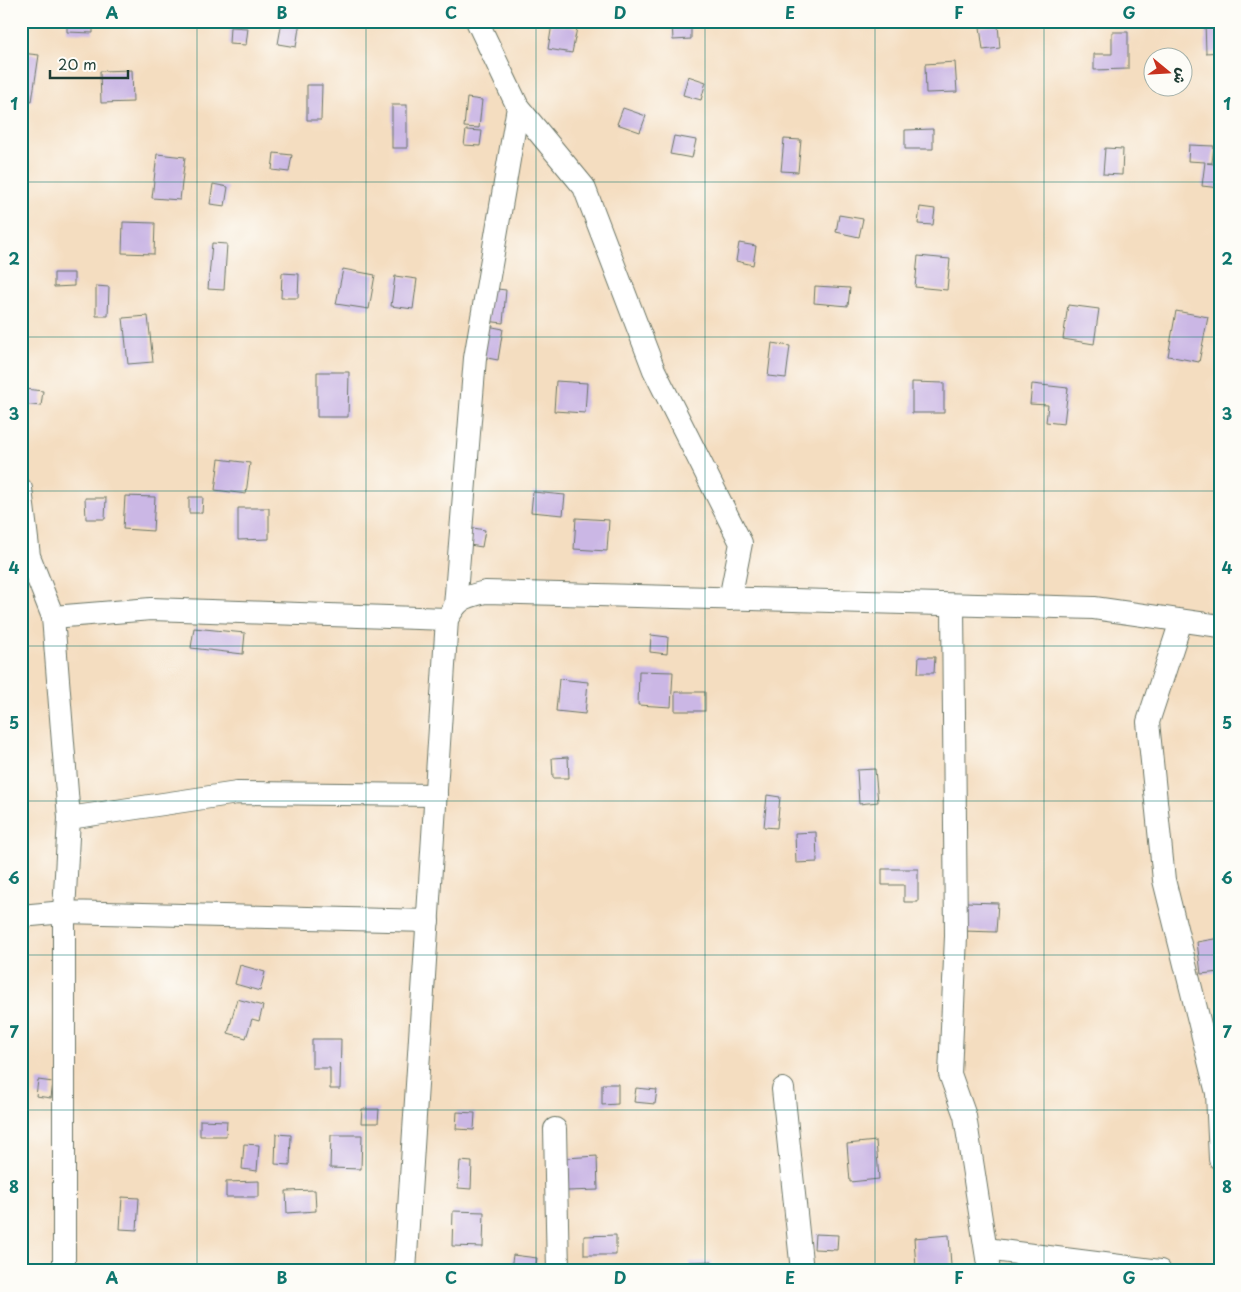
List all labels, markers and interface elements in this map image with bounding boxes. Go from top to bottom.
text: A [106,0,119,24]
text: B [277,0,288,24]
text: C [445,0,457,24]
text: D [614,0,626,24]
text: E [785,0,795,24]
text: F [954,0,964,24]
text: G [1122,0,1136,24]
scale bar [50,48,128,80]
north arrow [1144,48,1194,98]
text: 20 m [58,52,97,75]
text: ش [1168,66,1193,87]
text: 1 [10,91,18,115]
text: 1 [1223,91,1231,115]
text: 2 [8,246,20,270]
text: 2 [1221,246,1233,270]
text: 3 [9,401,19,425]
text: 3 [1222,401,1232,425]
text: 4 [9,555,20,579]
text: 4 [1222,555,1233,579]
text: 5 [9,710,19,734]
text: 5 [1222,710,1232,734]
text: 6 [8,865,20,889]
text: 6 [1221,865,1233,889]
text: 7 [9,1019,19,1043]
text: 7 [1222,1019,1232,1043]
text: 8 [9,1174,19,1198]
text: 8 [1222,1174,1232,1198]
text: A [106,1265,119,1289]
text: B [277,1265,288,1289]
text: C [445,1265,457,1289]
text: D [614,1265,626,1289]
text: E [785,1265,795,1289]
text: F [954,1265,964,1289]
text: G [1122,1265,1136,1289]

